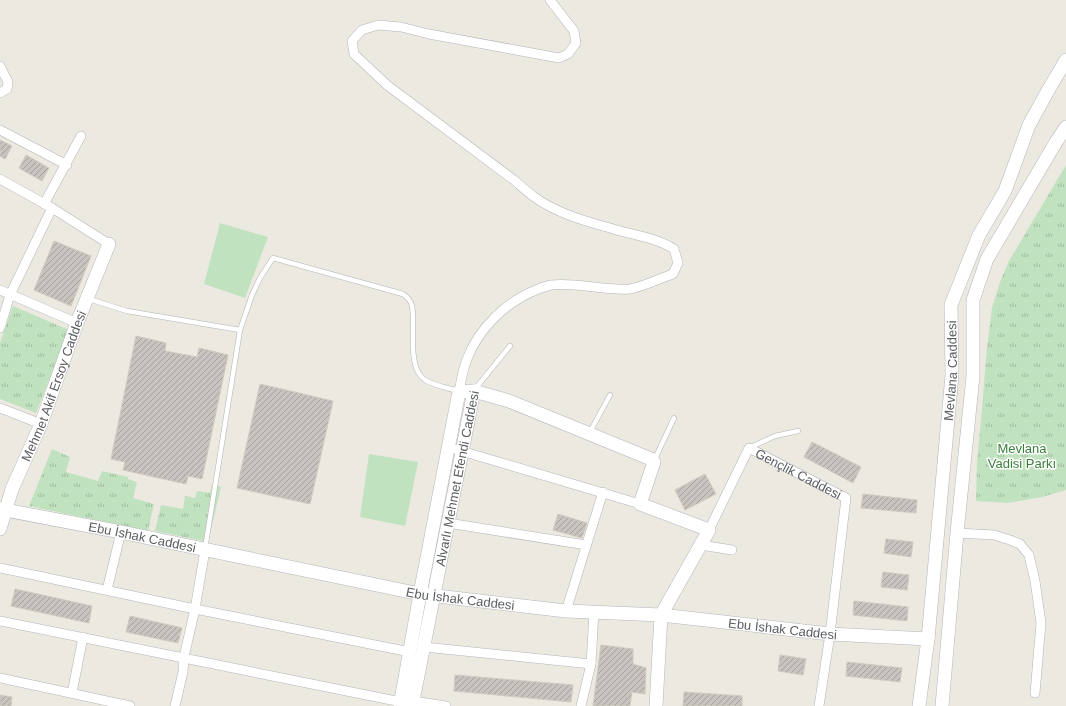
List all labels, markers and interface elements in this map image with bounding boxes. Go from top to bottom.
street label: Mehmet Akif Ersoy Caddesi [18,308,89,463]
street label: Mevlana Caddesi [940,320,960,421]
street label: Alvarlı Mehmet Efendi Caddesi [432,389,481,567]
park label: Mevlana Vadisi Parkı [988,441,1056,471]
street label: Gençlik Caddesi [753,445,844,502]
street label: Ebu İshak Caddesi [87,519,197,555]
street label: Ebu İshak Caddesi [405,584,515,612]
street label: Ebu İshak Caddesi [728,615,837,642]

